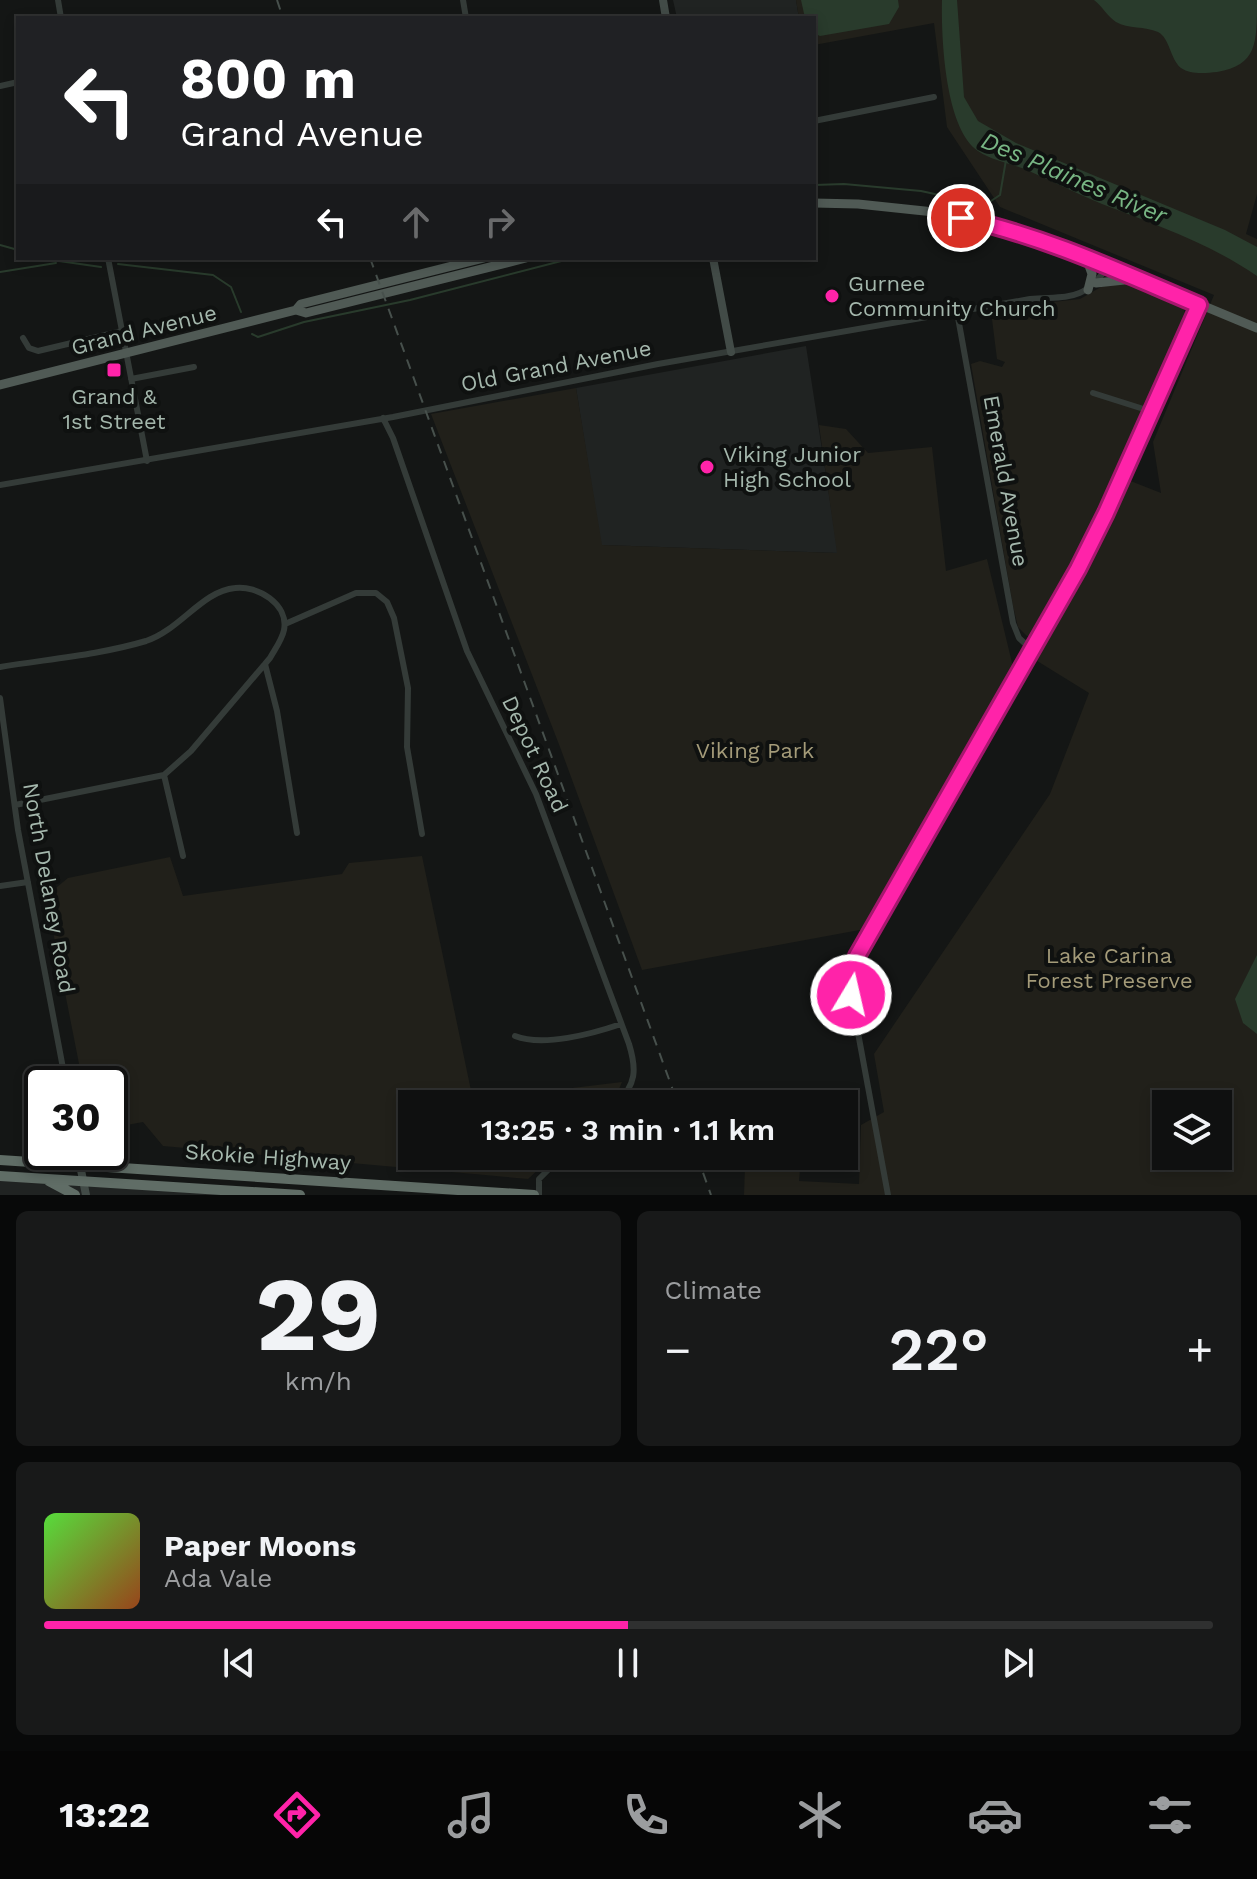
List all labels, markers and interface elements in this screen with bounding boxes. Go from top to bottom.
text: 800 m [180,46,356,112]
icon: left [48,48,152,152]
text: Grand Avenue [180,113,424,155]
water label: Des Plaines River [977,126,1172,230]
pin [927,184,995,252]
icon: arrive [939,196,983,240]
icon: left [310,200,354,244]
icon: ahead [394,200,438,244]
icon: right [478,200,522,244]
place label: Gurnee Community Church [848,271,1056,321]
marker: Gurnee Community Church [823,287,841,305]
street label: Grand Avenue [69,300,219,360]
street label: Old Grand Avenue [459,335,653,397]
marker: Grand & 1st Street [105,361,123,379]
place label: Grand & 1st Street [62,384,166,434]
street label: Emerald Avenue [979,393,1033,569]
place label: Viking Junior High School [723,442,861,492]
marker: Viking Junior High School [698,458,716,476]
street label: Depot Road [497,692,573,816]
park label: Viking Park [696,738,814,763]
street label: North Delaney Road [18,781,80,995]
park label: Lake Carina Forest Preserve [1025,943,1193,993]
position arrow [809,953,893,1037]
speed limit sign: 30 [24,1066,128,1170]
map controls [1152,1090,1232,1170]
button: layers [1152,1090,1232,1170]
text: 13:25 · 3 min · 1.1 km [481,1112,775,1147]
street label: Skokie Highway [184,1139,352,1175]
text: 29 [255,1253,381,1375]
text: Climate [665,1275,762,1305]
text: 22° [889,1314,989,1385]
text: − [665,1324,691,1376]
text: + [1186,1324,1213,1376]
text: km/h [285,1366,352,1396]
text: Paper Moons [164,1528,356,1563]
text: Ada Vale [164,1563,272,1593]
icon: previous [217,1641,261,1685]
icon: pause [606,1641,650,1685]
icon: next [996,1641,1040,1685]
icon: directions [269,1787,325,1843]
icon: music [443,1787,499,1843]
icon: phone [618,1787,674,1843]
icon: climate [792,1787,848,1843]
icon: car [967,1787,1023,1843]
icon: filters [1142,1787,1198,1843]
text: 13:22 [59,1794,150,1836]

